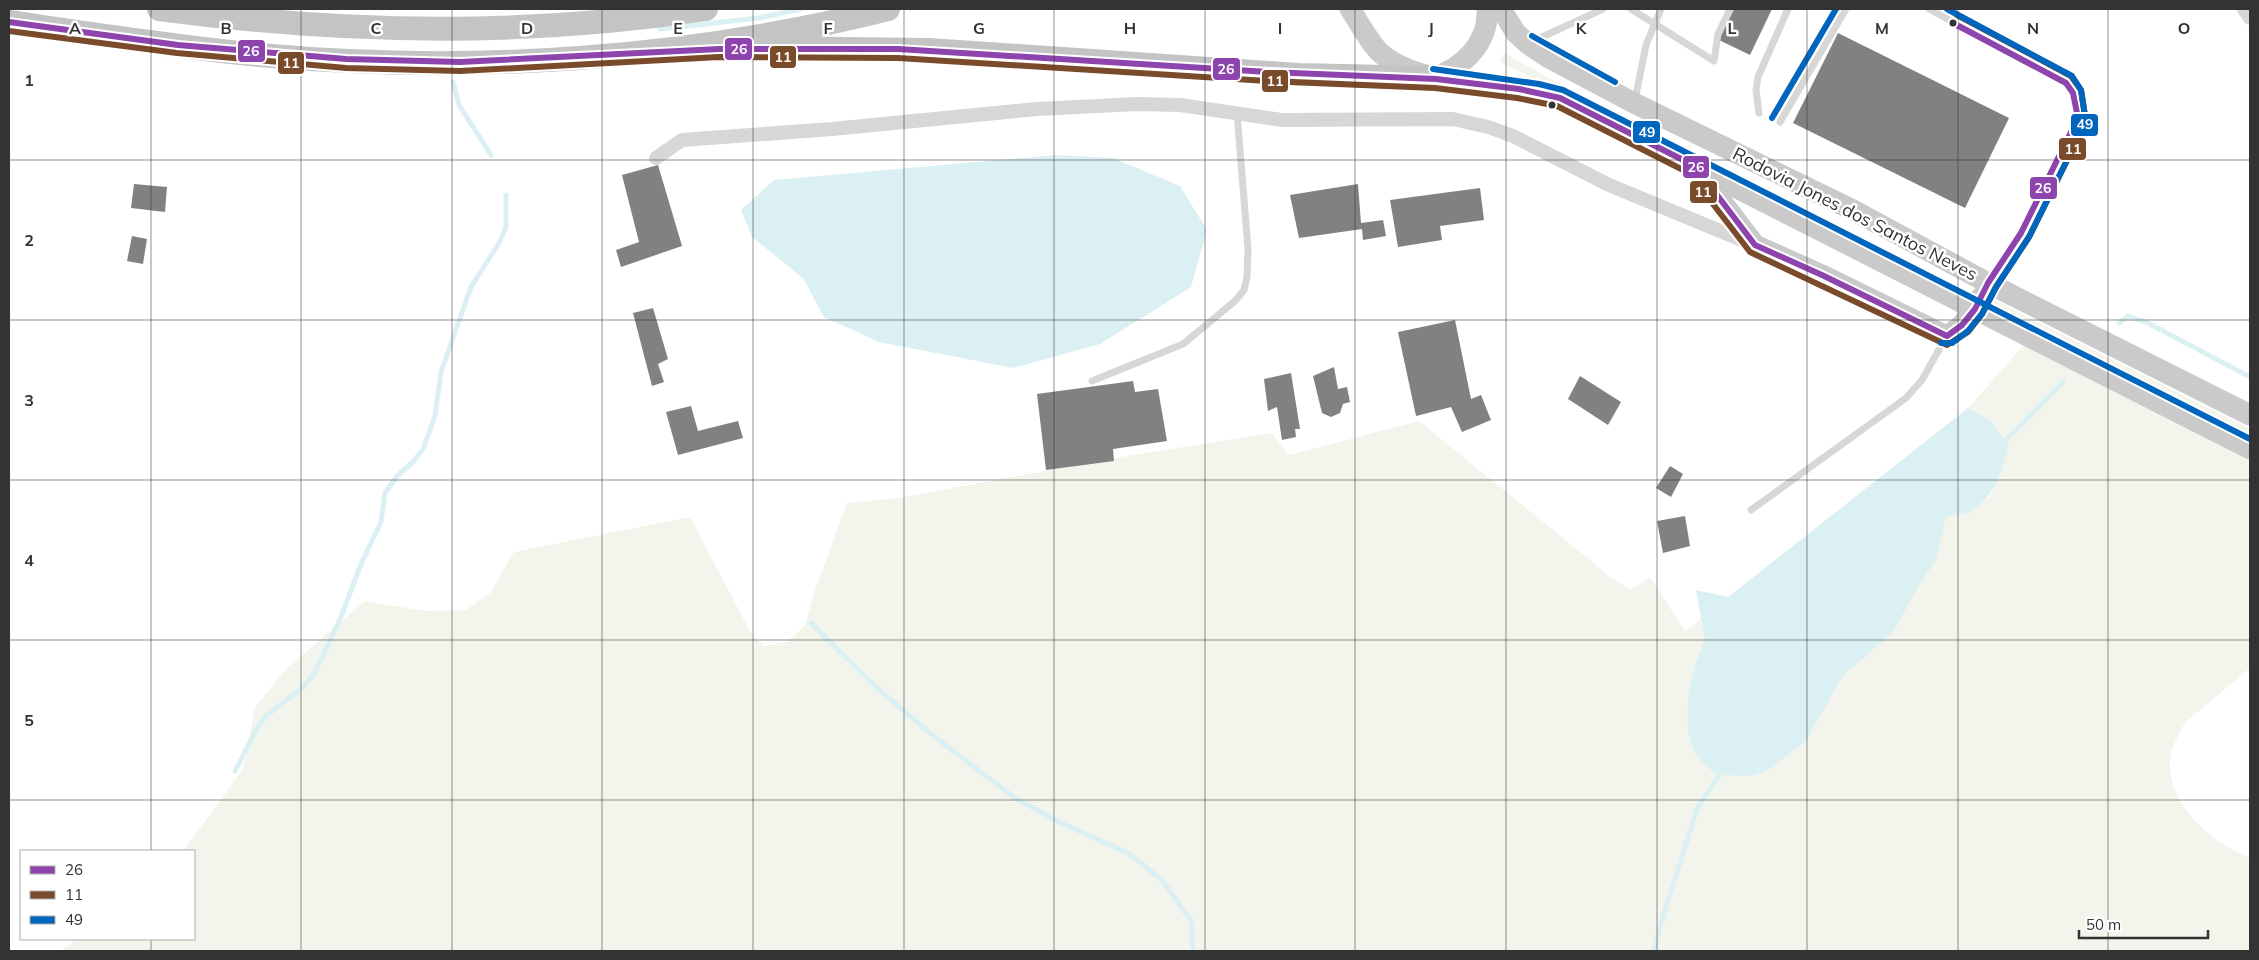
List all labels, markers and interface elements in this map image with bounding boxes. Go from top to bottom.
text: A [69,18,81,38]
text: B [220,18,232,38]
text: C [371,18,382,38]
text: D [521,18,533,38]
text: E [673,18,683,38]
text: F [823,18,833,38]
text: G [973,18,985,38]
text: H [1124,18,1136,38]
text: I [1278,18,1282,38]
text: J [1428,18,1434,38]
text: K [1576,18,1588,38]
text: L [1728,18,1737,38]
text: M [1875,18,1889,38]
unlabelled marker [1948,18,1958,28]
text: N [2027,18,2039,38]
text: O [2178,18,2190,38]
line badge: 26 [724,37,753,61]
line badge: 26 [237,39,266,63]
text: 26 [731,40,747,58]
text: 26 [243,42,259,60]
line badge: 11 [769,45,797,69]
text: 11 [775,48,791,66]
line badge: 11 [277,51,305,75]
text: 11 [283,54,299,72]
line badge: 26 [1212,57,1241,81]
text: 26 [1218,60,1234,78]
line badge: 11 [1261,69,1289,93]
text: 1 [24,70,34,90]
text: 11 [1267,72,1283,90]
unlabelled marker [1547,100,1557,110]
line badge: 49 [2070,113,2099,137]
text: 49 [2077,115,2093,133]
line badge: 49 [1632,120,1661,144]
text: 49 [1639,123,1655,141]
line badge: 11 [2058,137,2087,161]
text: 11 [2065,140,2081,158]
street label: Rodovia Jones dos Santos Neves [1729,142,1982,285]
line badge: 26 [1682,155,1710,179]
text: 26 [1688,158,1704,176]
line badge: 26 [2029,176,2058,200]
text: 26 [2035,179,2051,197]
line badge: 11 [1689,180,1718,204]
text: 11 [1695,183,1711,201]
text: 2 [24,230,34,250]
text: 3 [24,390,34,410]
text: 4 [24,550,34,570]
text: 5 [24,710,34,730]
legend [20,850,195,940]
text: 26 [65,860,83,879]
text: 11 [65,885,83,904]
scale bar [2079,908,2208,940]
text: 49 [65,910,83,929]
text: 50 m [2086,915,2121,934]

